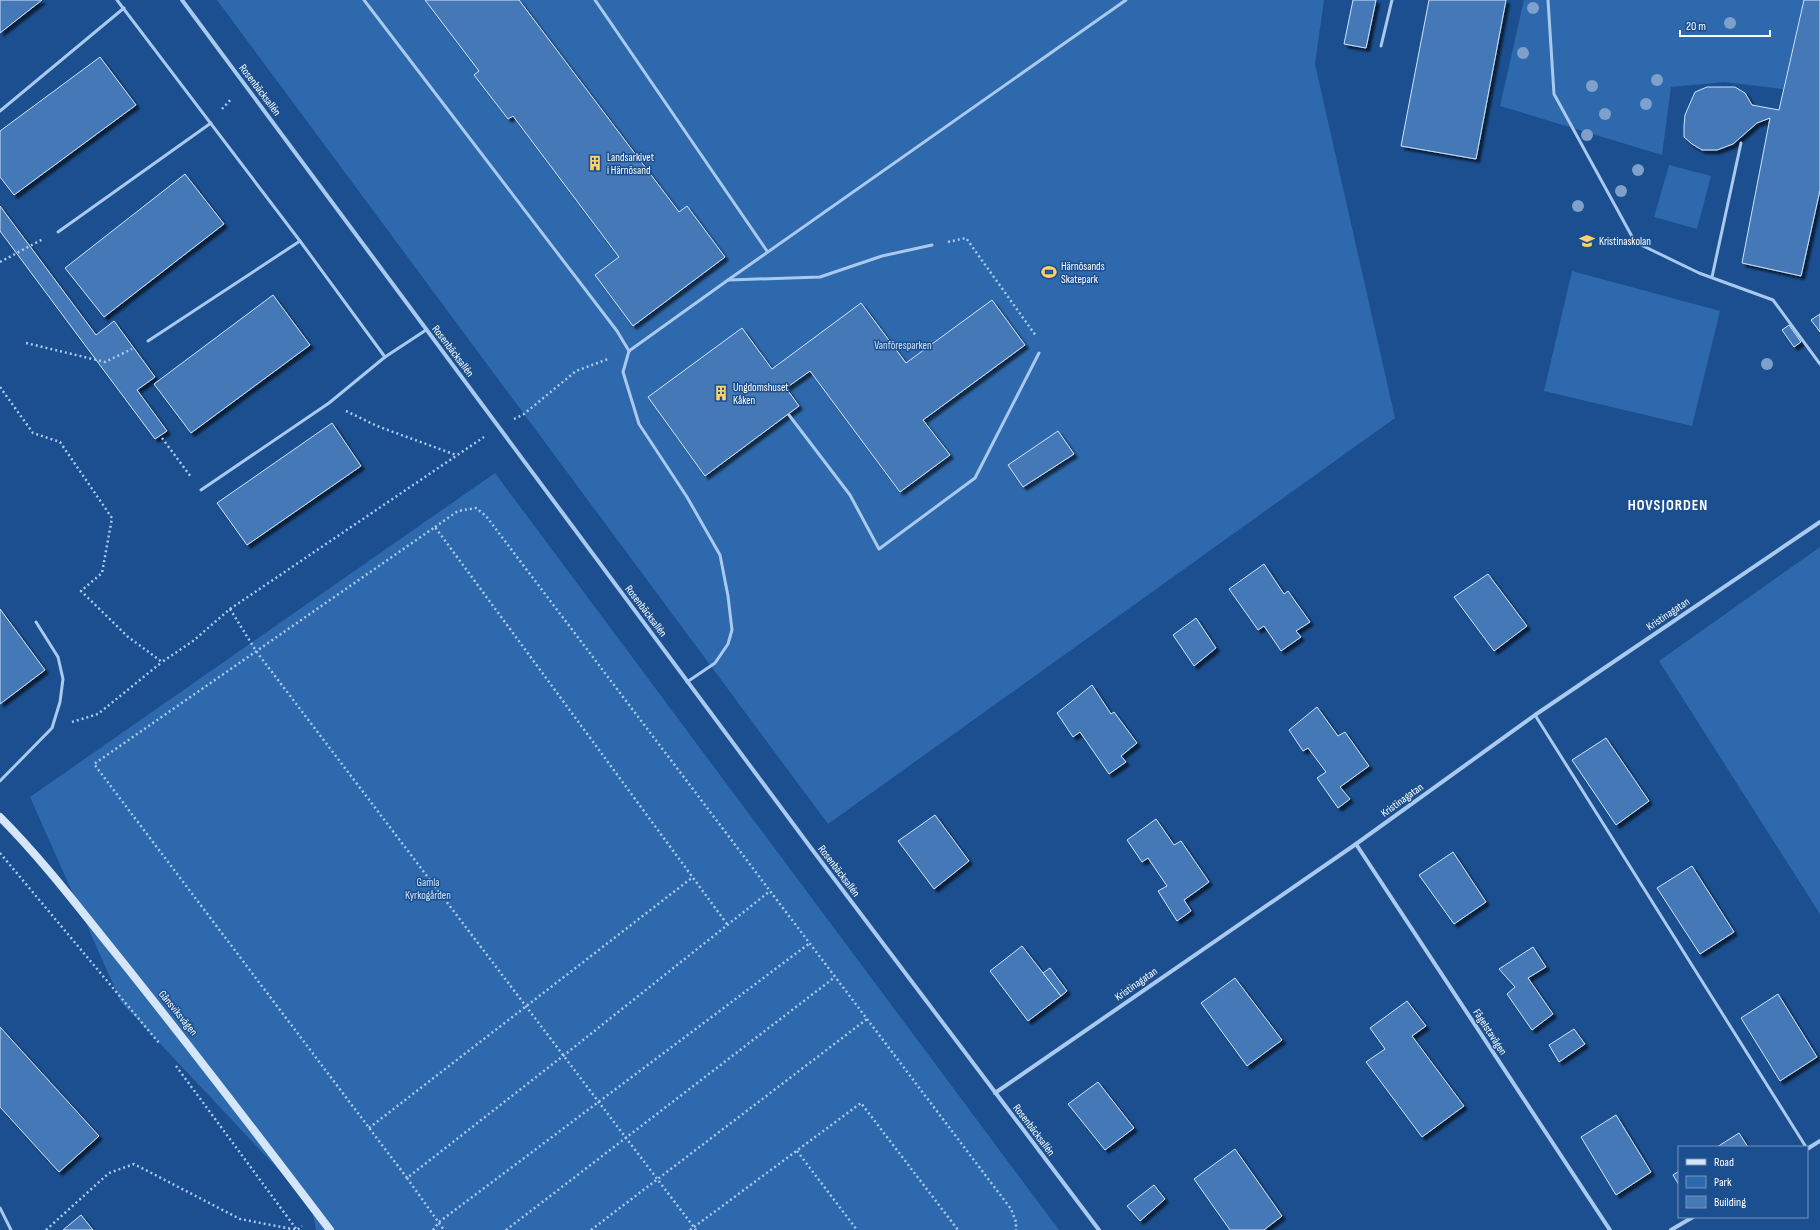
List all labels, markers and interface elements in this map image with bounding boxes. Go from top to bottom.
scale bar [1680,12,1770,38]
text: 20 m [1686,19,1706,34]
street label: Rosenbäcksallén [236,62,284,119]
place label: Landsarkivet i Härnösand [607,151,655,177]
building icon: Landsarkivet i Härnösand [586,154,604,172]
school or university icon: Kristinaskolan [1578,232,1596,250]
place label: Kristinaskolan [1599,235,1651,248]
place label: Härnösands Skatepark [1061,260,1105,286]
sports icon: Härnösands Skatepark [1040,263,1058,281]
street label: Rosenbäcksallén [429,323,477,380]
park label: Vanföresparken [874,339,932,352]
place label: Ungdomshuset Kåken [733,381,789,407]
building icon: Ungdomshuset Kåken [712,384,730,402]
district label: HOVSJORDEN [1628,496,1708,515]
street label: Rosenbäcksallén [622,583,670,640]
street label: Kristinagatan [1644,595,1692,633]
street label: Kristinagatan [1378,780,1426,820]
street label: Rosenbäcksallén [815,843,863,900]
park label: Gamla Kyrkogården [405,876,451,902]
street label: Kristinagatan [1112,964,1160,1003]
street label: Gånsviksvägen [156,988,200,1038]
street label: Fågelstavägen [1470,1007,1510,1058]
street label: Rosenbäcksallén [1010,1102,1058,1159]
legend [1678,1146,1808,1218]
text: Road [1714,1155,1734,1170]
text: Park [1714,1175,1732,1190]
text: Building [1714,1195,1746,1210]

